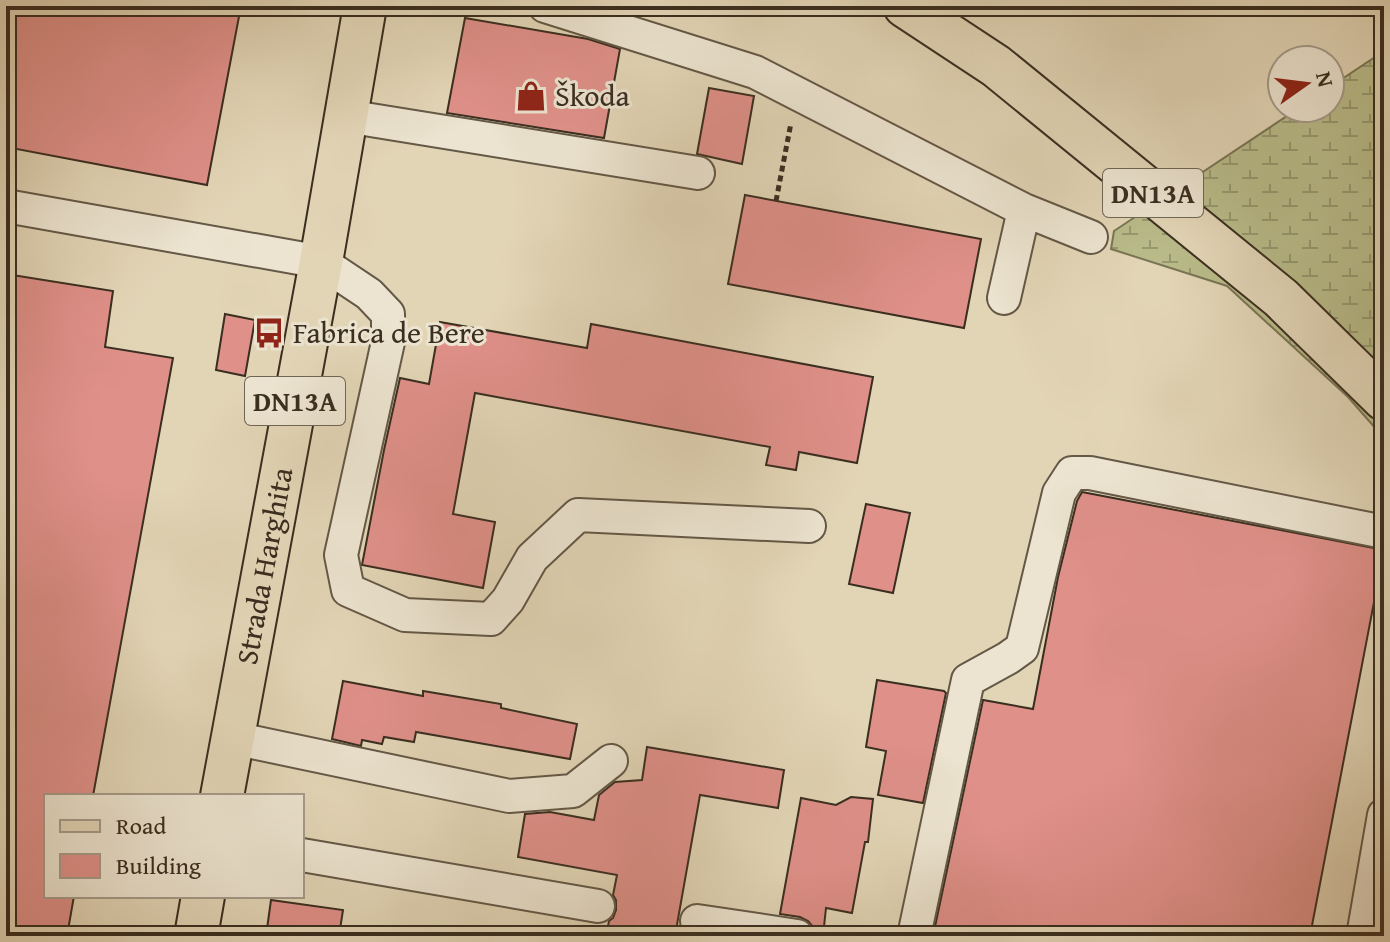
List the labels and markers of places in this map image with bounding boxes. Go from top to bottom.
place label: Škoda [555,73,630,117]
shop icon: Škoda [514,79,548,113]
place label: Fabrica de Bere [293,310,485,354]
bus stop icon: Fabrica de Bere [252,316,286,350]

